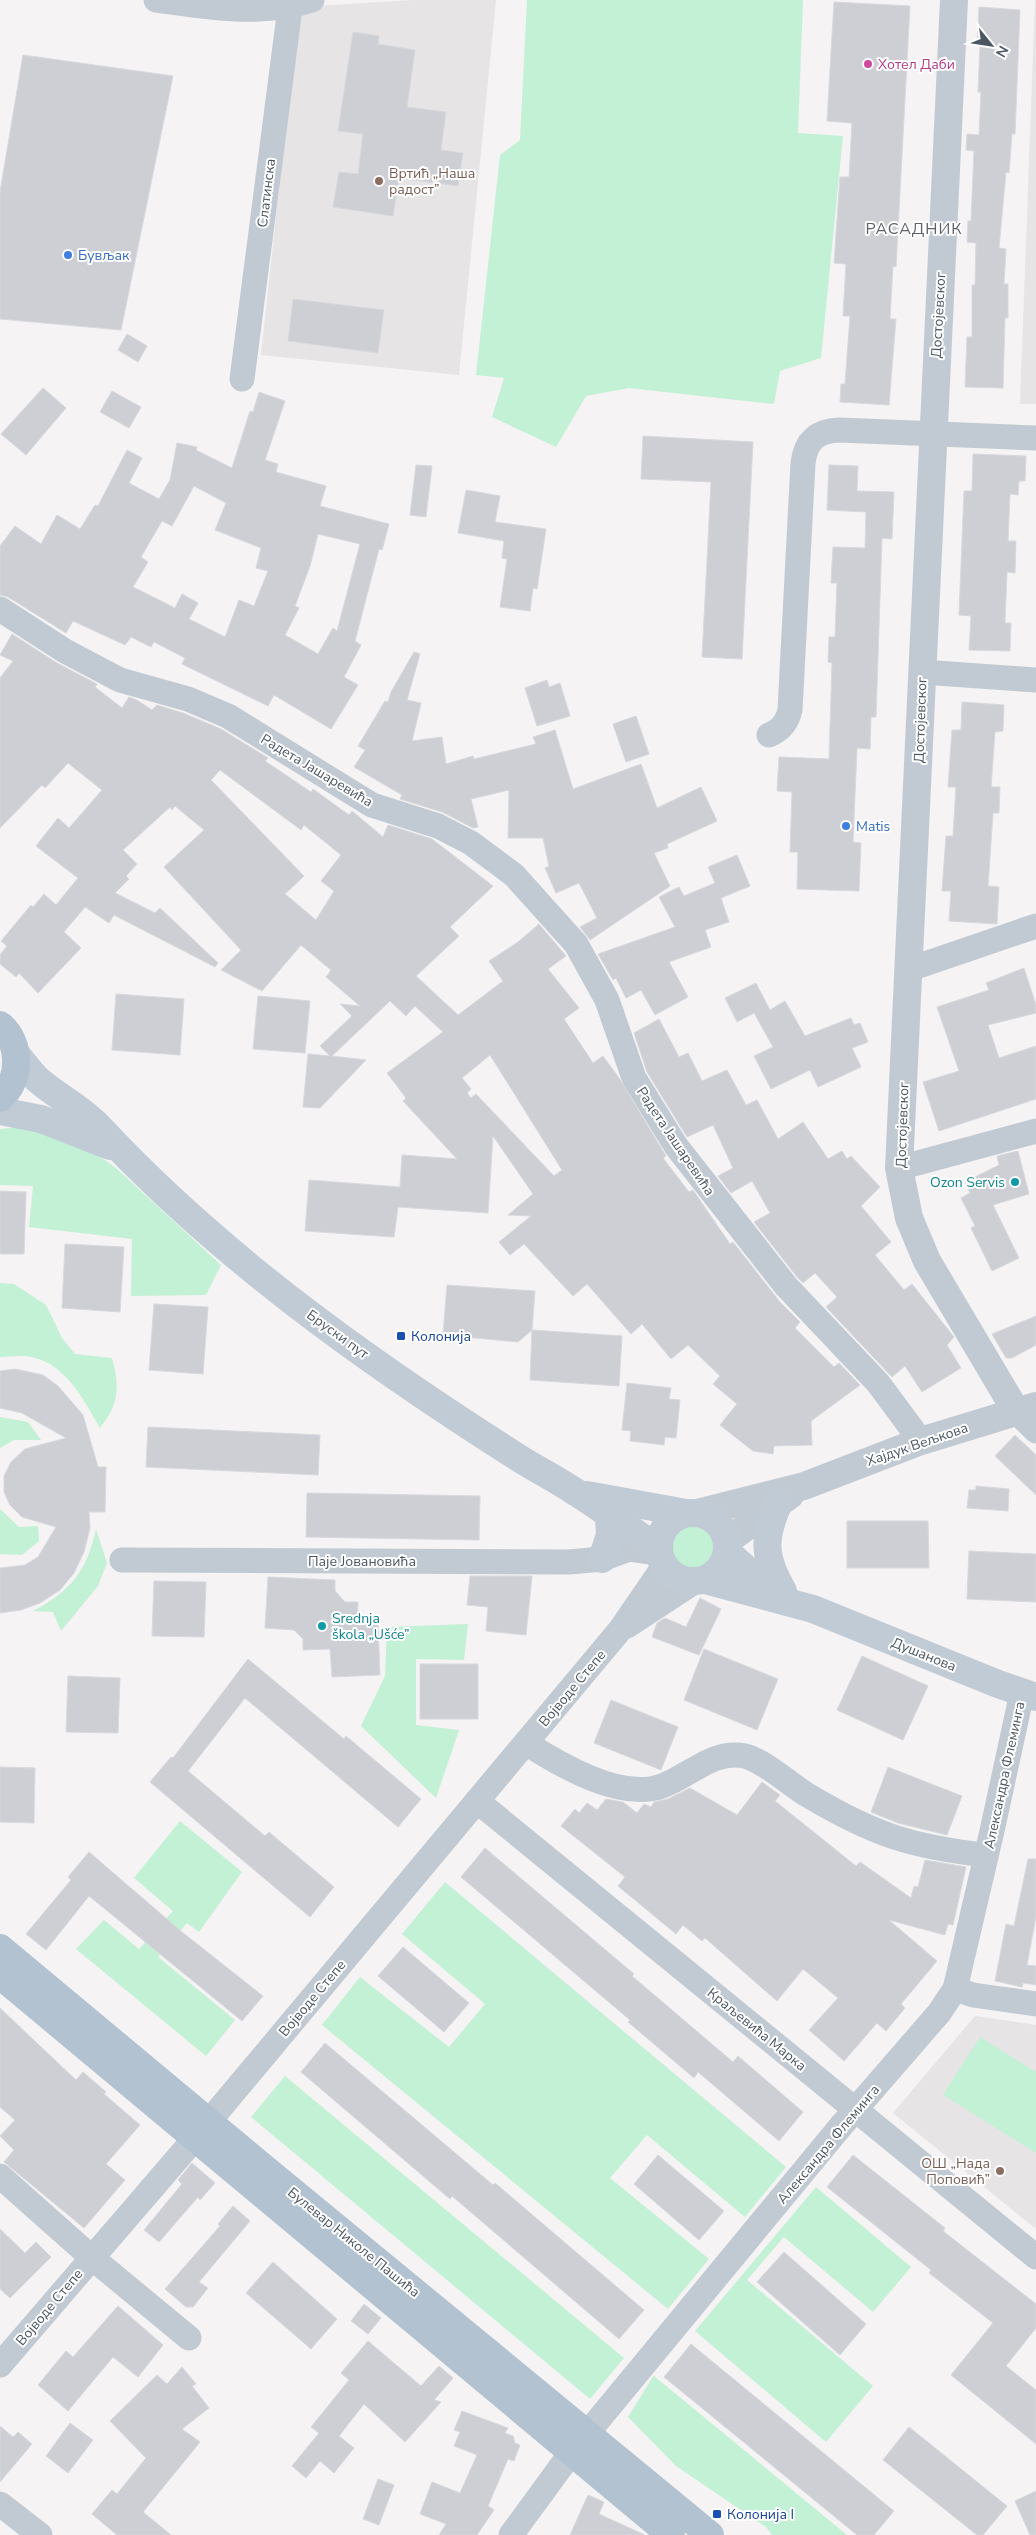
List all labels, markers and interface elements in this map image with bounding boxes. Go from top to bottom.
north arrow [966,20,1016,70]
text: N [991,42,1013,61]
place label: Хотел Даби [878,55,955,74]
marker: Хотел Даби [862,58,874,70]
street label: Слатинска [253,158,280,229]
place label: Вртић „Наша радост” [389,164,475,199]
marker: Вртић „Наша радост” [373,175,385,187]
district label: РАСАДНИК [865,218,963,240]
place label: Бувљак [78,246,130,265]
marker: Бувљак [62,249,74,261]
street label: Достојевског [927,271,950,359]
street label: Достојевског [910,677,931,763]
street label: Радета Јашаревића [257,729,376,811]
place label: Matis [856,817,891,836]
marker: Matis [840,820,852,832]
street label: Достојевског [892,1082,913,1168]
street label: Радета Јашаревића [632,1083,719,1200]
place label: Ozon Servis [930,1173,1005,1192]
marker: Ozon Servis [1009,1176,1021,1188]
street label: Бруски пут [303,1305,373,1364]
place label: Колонија [411,1327,471,1346]
marker: Колонија [395,1330,407,1342]
street label: Хајдук Вељкова [864,1418,971,1471]
street label: Паје Јовановића [308,1552,416,1571]
place label: Srednja škola „Ušće” [332,1609,410,1644]
marker: Srednja škola „Ušće” [316,1620,328,1632]
street label: Душанова [889,1633,959,1676]
street label: Војводе Степе [535,1646,610,1731]
street label: Александра Флеминга [980,1700,1029,1850]
street label: Војводе Степе [275,1956,350,2041]
street label: Краљевића Марка [703,1983,810,2075]
street label: Александра Флеминга [773,2081,884,2208]
place label: ОШ „Нада Поповић” [921,2154,990,2189]
marker: ОШ „Нада Поповић” [994,2165,1006,2177]
street label: Булевар Николе Пашића [284,2183,424,2302]
street label: Војводе Степе [12,2265,87,2350]
place label: Колонија I [727,2505,794,2524]
marker: Колонија I [711,2508,723,2520]

